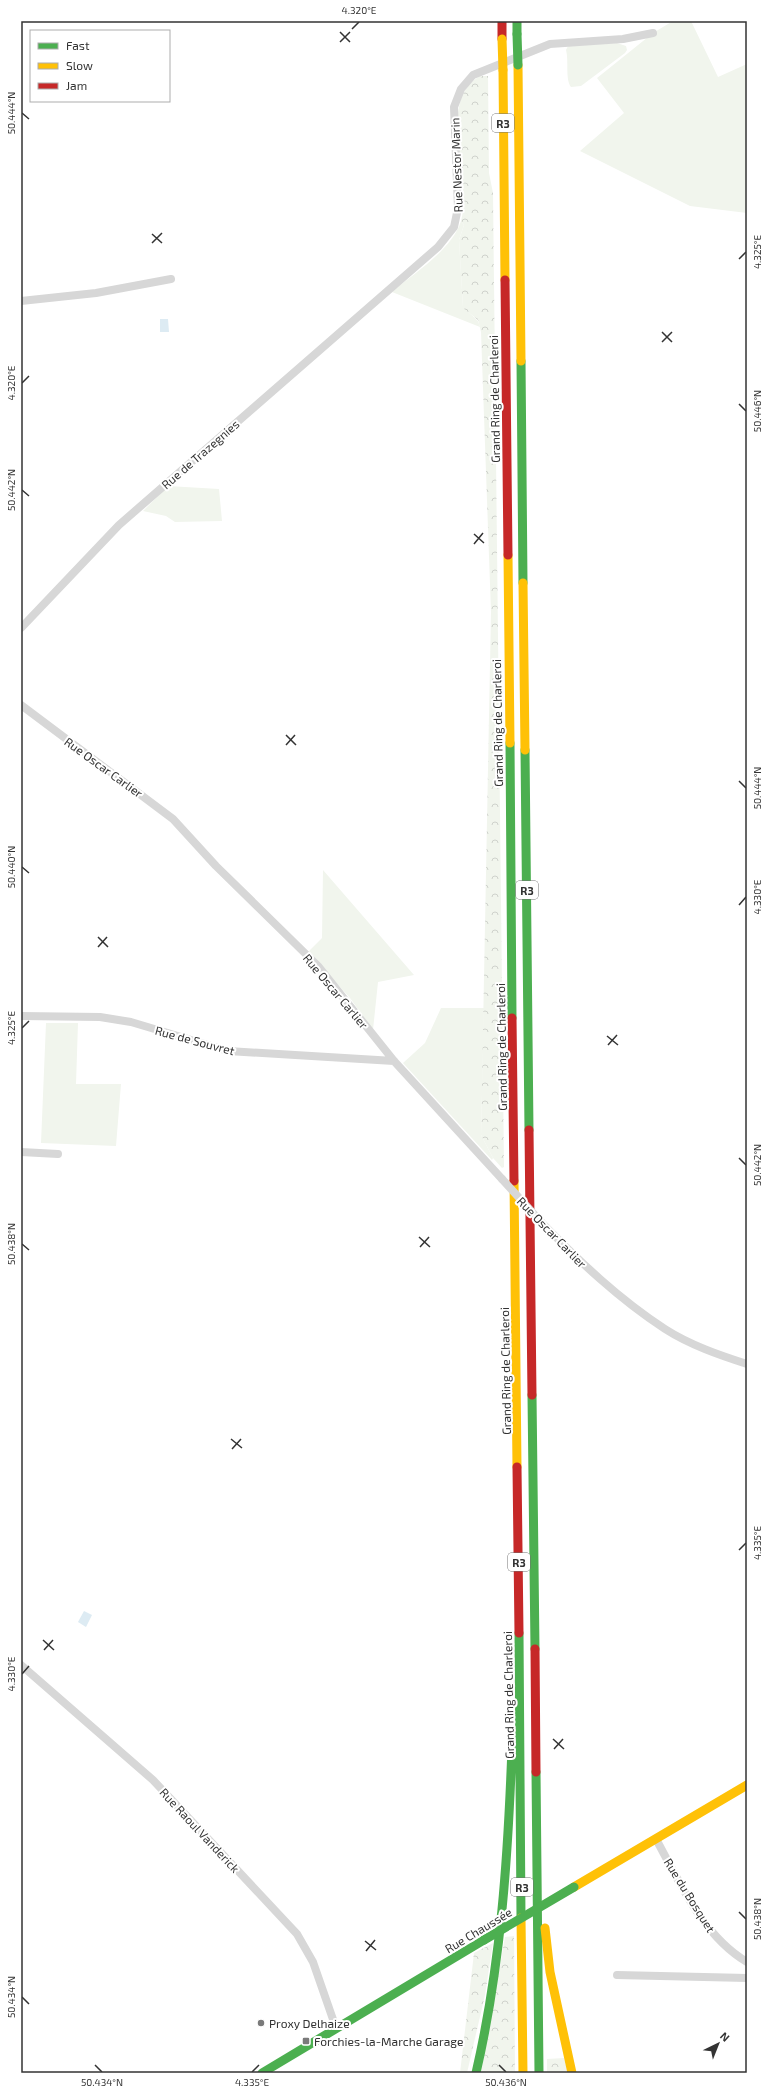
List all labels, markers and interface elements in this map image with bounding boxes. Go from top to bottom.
text: 4.320°E [342,4,377,16]
legend [30,30,170,102]
text: Fast [66,38,90,52]
text: Slow [66,58,93,72]
text: Jam [66,78,87,92]
text: 50.444°N [5,92,17,134]
road number: R3 [492,114,514,132]
street label: Rue Nestor Marin [447,117,465,213]
text: 4.325°E [751,234,763,269]
street label: Grand Ring de Charleroi [486,335,502,463]
text: 4.320°E [5,365,17,400]
text: 50.446°N [751,390,763,432]
street label: Rue de Trazegnies [158,417,242,491]
text: 50.442°N [5,469,17,511]
street label: Grand Ring de Charleroi [489,659,505,787]
street label: Rue Oscar Carlier [62,734,146,800]
text: 50.444°N [751,767,763,809]
text: 50.440°N [5,846,17,888]
text: 4.330°E [751,879,763,914]
road number: R3 [516,881,538,899]
street label: Rue Oscar Carlier [301,951,371,1031]
street label: Grand Ring de Charleroi [493,983,509,1111]
text: 4.325°E [5,1010,17,1045]
street label: Rue de Souvret [154,1023,237,1057]
text: 50.442°N [751,1144,763,1186]
street label: Rue Oscar Carlier [515,1194,590,1271]
text: 50.438°N [5,1223,17,1265]
street label: Grand Ring de Charleroi [497,1307,513,1435]
text: 4.335°E [751,1526,763,1560]
road number: R3 [508,1553,530,1571]
street label: Grand Ring de Charleroi [500,1631,516,1759]
text: 4.330°E [5,1656,17,1691]
street label: Rue Raoul Vanderick [157,1785,243,1875]
street label: Rue du Bosquet [662,1855,719,1935]
road number: R3 [511,1878,533,1896]
text: 50.438°N [751,1898,763,1940]
street label: Rue Chaussée [442,1905,514,1955]
text: 50.434°N [5,1976,17,2018]
place label: Proxy Delhaize [269,2016,350,2030]
marker: Proxy Delhaize [256,2018,266,2028]
north arrow [698,2024,738,2064]
text: N [718,2029,733,2044]
place label: Forchies-la-Marche Garage [314,2034,463,2048]
marker: Forchies-la-Marche Garage [301,2036,311,2046]
text: 50.434°N [81,2076,123,2088]
text: 4.335°E [235,2076,269,2088]
text: 50.436°N [485,2076,527,2088]

